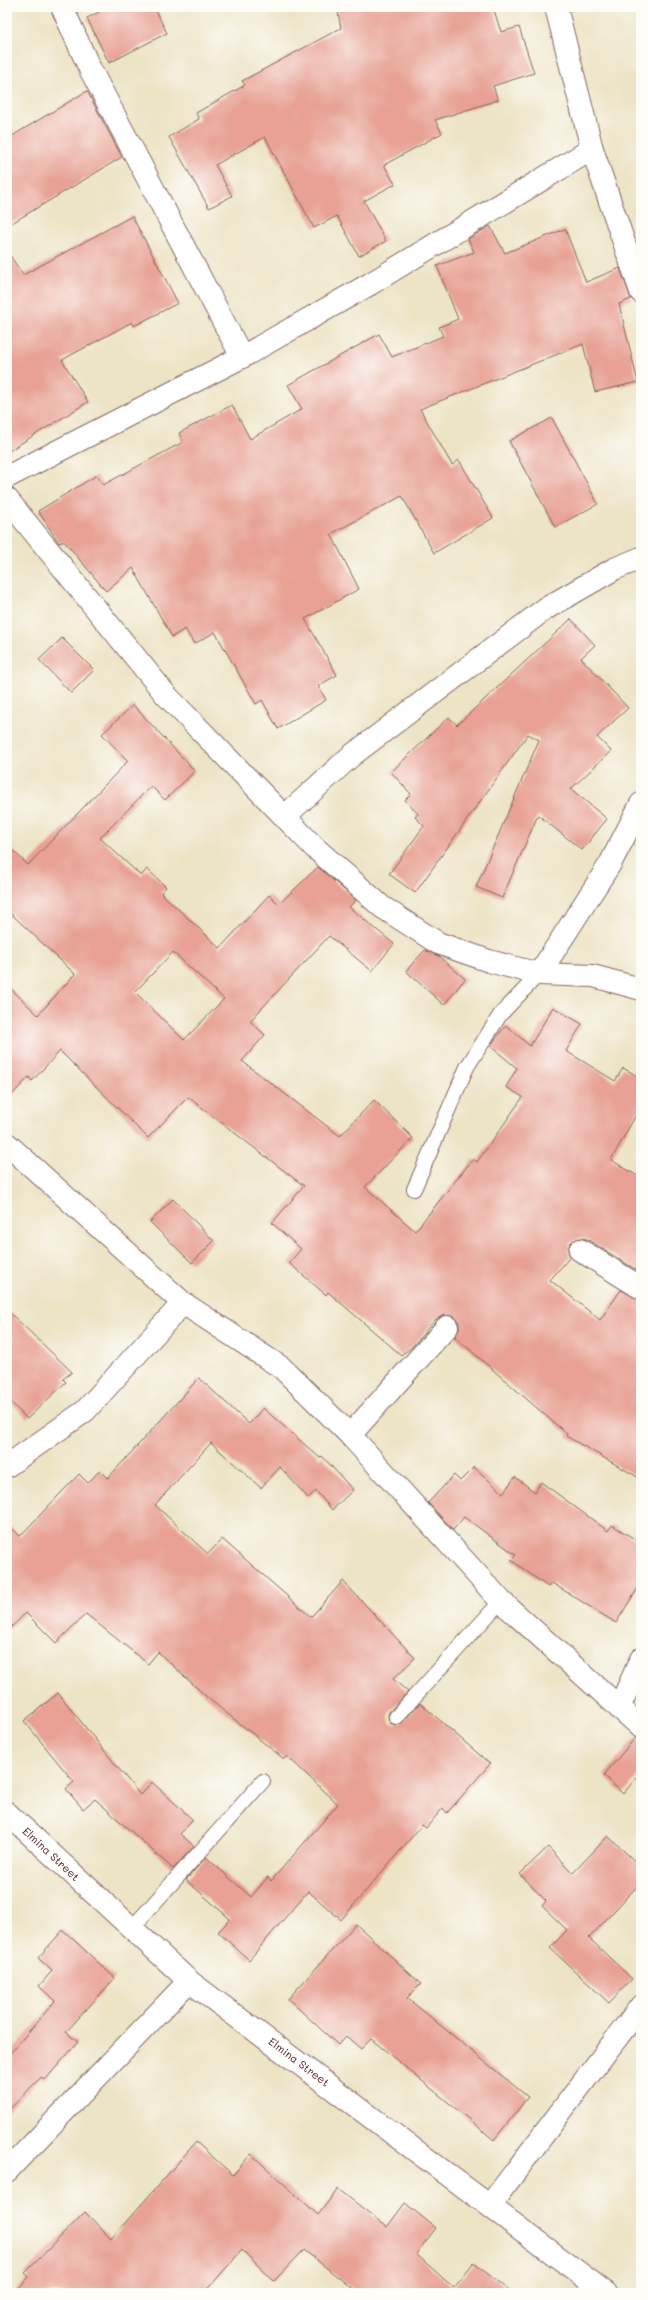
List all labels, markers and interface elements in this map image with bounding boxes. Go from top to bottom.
street label: Elmina Street [20,1823,83,1884]
street label: Elmina Street [266,2034,333,2090]

